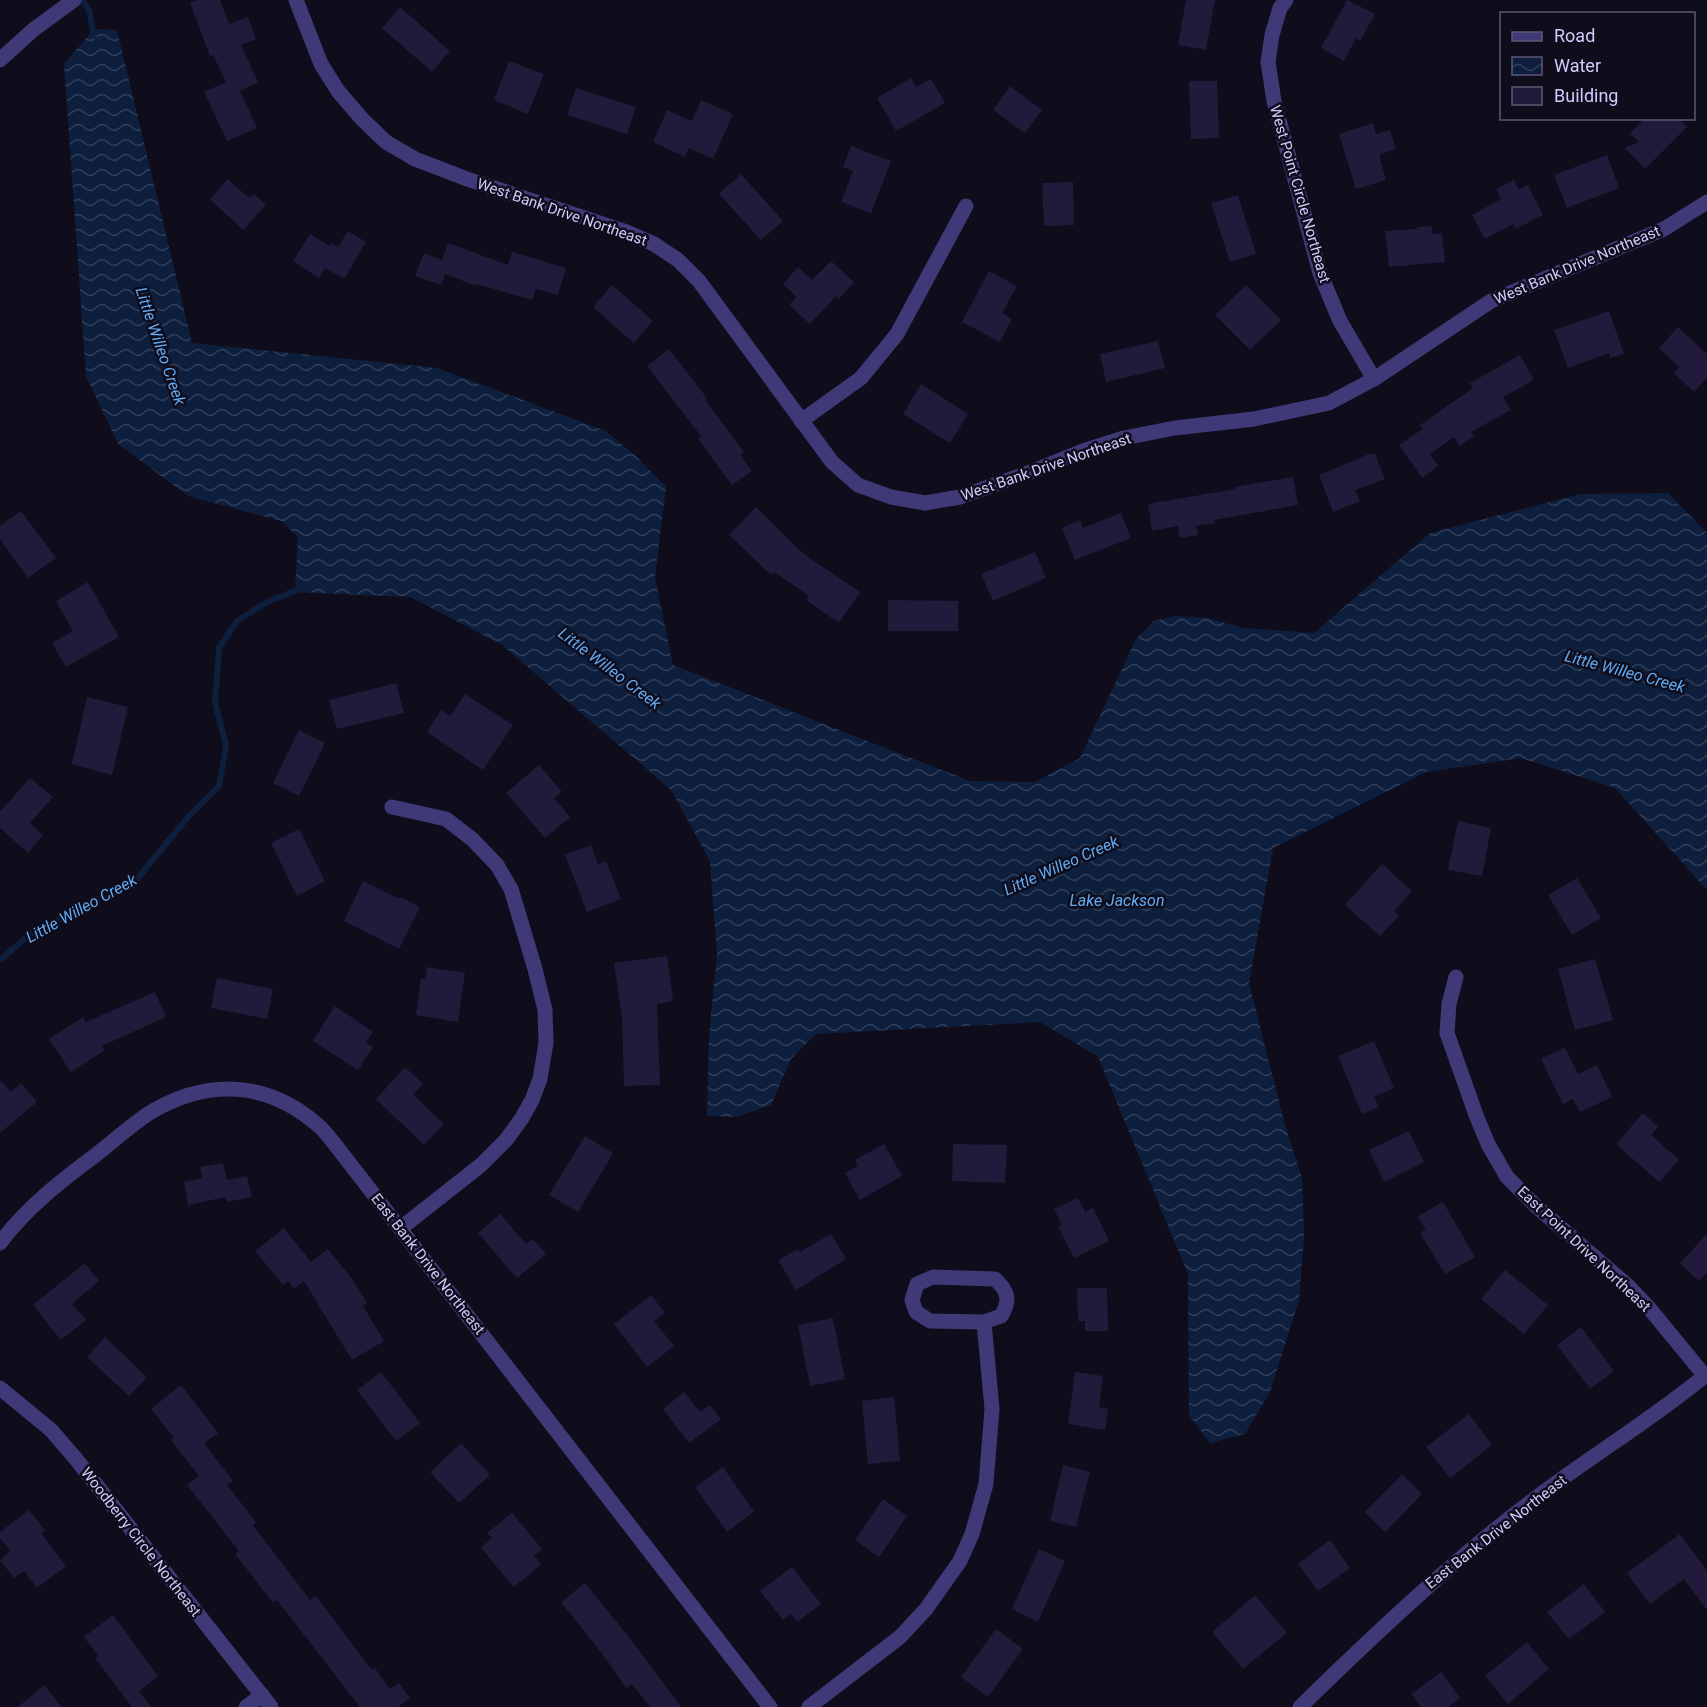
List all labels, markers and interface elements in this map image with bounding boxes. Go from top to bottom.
legend [1500,12,1695,120]
text: Road [1554,25,1595,46]
text: Water [1554,55,1601,76]
text: Building [1554,85,1618,106]
street label: West Point Circle Northeast [1266,103,1334,285]
street label: West Bank Drive Northeast [475,174,649,250]
street label: West Bank Drive Northeast [1491,222,1663,308]
water label: Little Willeo Creek [131,285,190,409]
street label: West Bank Drive Northeast [959,429,1133,505]
water label: Little Willeo Creek [555,624,666,714]
water label: Little Willeo Creek [1563,646,1688,697]
water label: Little Willeo Creek [1001,831,1123,899]
water label: Little Willeo Creek [22,870,141,947]
water label: Lake Jackson [1069,891,1165,910]
street label: East Point Drive Northeast [1514,1183,1654,1316]
street label: East Bank Drive Northeast [367,1190,489,1338]
street label: Woodberry Circle Northeast [77,1464,205,1620]
street label: East Bank Drive Northeast [1422,1471,1570,1593]

